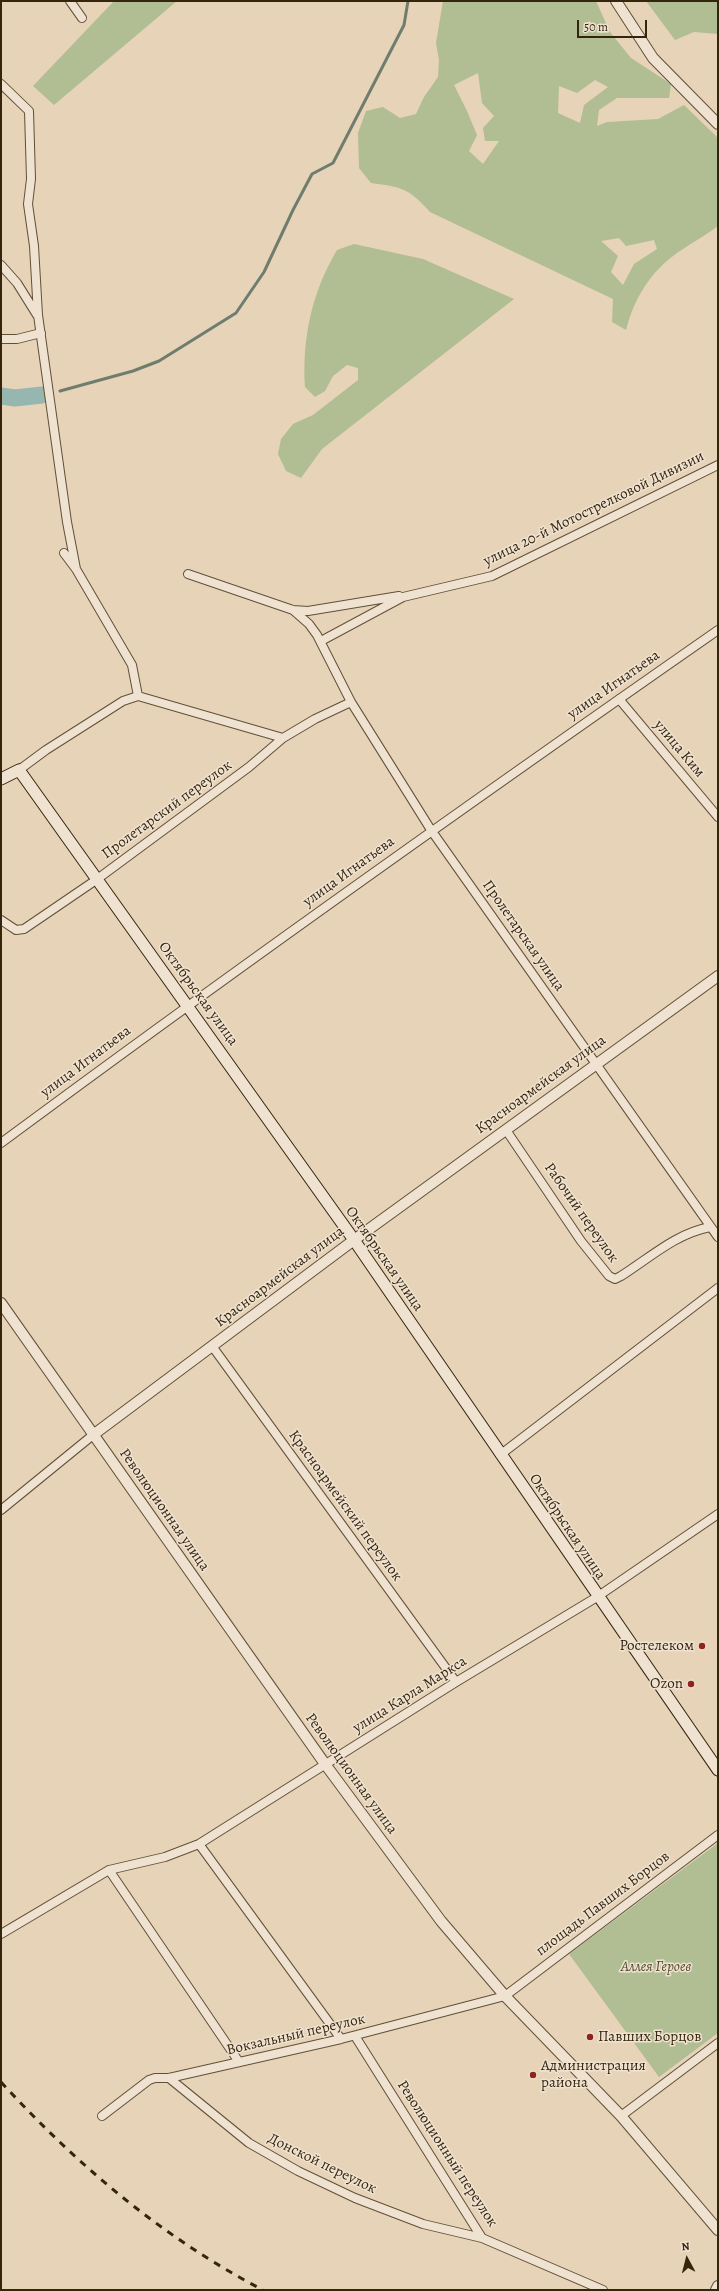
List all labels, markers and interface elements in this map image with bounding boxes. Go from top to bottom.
scale bar [579,12,649,38]
text: 50 m [584,19,608,35]
street label: улица 20-й Мотострелковой Дивизии [481,448,707,570]
street label: улица Игнатьева [564,647,664,723]
street label: улица Ким [650,717,708,781]
street label: Пролетарский переулок [98,757,236,863]
street label: улица Игнатьева [300,833,398,911]
street label: Пролетарская улица [478,877,568,995]
street label: Октябрьская улица [154,939,242,1049]
street label: улица Игнатьева [37,1022,135,1102]
street label: Красноармейская улица [472,1032,610,1138]
street label: Рабочий переулок [540,1160,622,1266]
street label: Октябрьская улица [341,1203,427,1315]
street label: Красноармейская улица [212,1223,348,1331]
street label: Красноармейский переулок [284,1427,406,1585]
street label: Революционная улица [115,1445,213,1575]
street label: Октябрьская улица [525,1471,609,1583]
place label: Ростелеком [619,1637,694,1655]
marker: Ростелеком [697,1641,707,1651]
street label: улица Карла Маркса [350,1653,470,1737]
place label: Ozon [650,1675,683,1693]
marker: Ozon [686,1679,696,1689]
street label: Революционная улица [301,1710,401,1838]
street label: площадь Павших Борцов [533,1848,673,1960]
park label: Аллея Героев [621,1958,691,1976]
street label: Вокзальный переулок [225,2010,367,2060]
place label: Павших Борцов [598,2028,701,2046]
marker: Павших Борцов [585,2032,595,2042]
place label: Администрация района [541,2057,646,2092]
marker: Администрация района [528,2070,538,2080]
street label: Революционный переулок [393,2077,501,2231]
street label: Донской переулок [265,2130,379,2198]
north arrow [667,2239,707,2279]
text: N [681,2239,690,2255]

